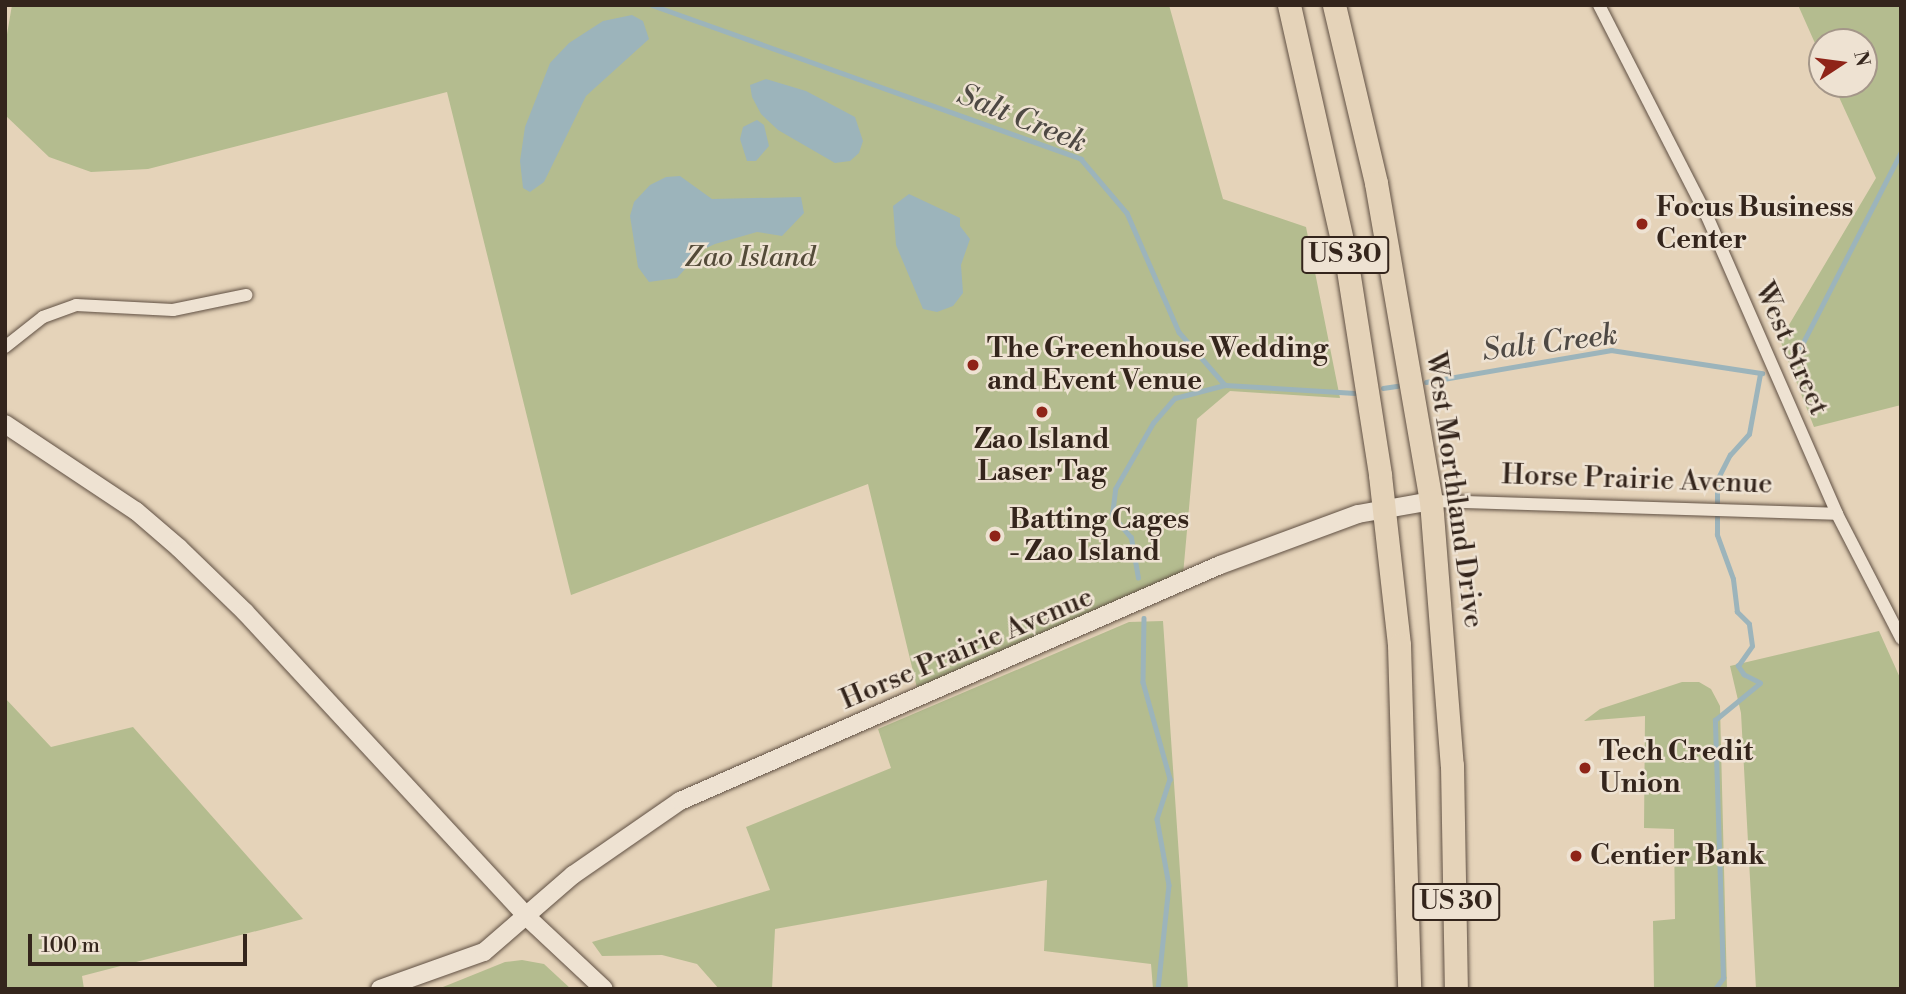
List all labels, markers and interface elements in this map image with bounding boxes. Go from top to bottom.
north arrow [1808,28,1878,98]
text: N [1848,49,1875,69]
water label: Salt Creek [952,77,1092,161]
place label: Focus Business Center [1656,191,1854,257]
marker: Focus Business Center [1634,216,1650,232]
road number: US 30 [1300,232,1390,278]
park label: Zao Island [685,241,815,275]
street label: West Street [1747,277,1835,421]
water label: Salt Creek [1480,317,1620,369]
place label: The Greenhouse Wedding and Event Venue [987,332,1328,398]
street label: West Morthland Drive [1418,350,1490,630]
marker: The Greenhouse Wedding and Event Venue [965,357,981,373]
marker: Zao Island Laser Tag [1034,404,1050,420]
place label: Zao Island Laser Tag [974,423,1110,489]
street label: Horse Prairie Avenue [1501,458,1773,502]
place label: Batting Cages - Zao Island [1009,503,1189,569]
marker: Batting Cages - Zao Island [987,528,1003,544]
street label: Horse Prairie Avenue [836,581,1098,717]
place label: Tech Credit Union [1599,735,1753,801]
marker: Tech Credit Union [1577,760,1593,776]
place label: Centier Bank [1590,839,1765,873]
marker: Centier Bank [1568,848,1584,864]
road number: US 30 [1410,880,1502,925]
scale bar [32,920,250,964]
text: 100 m [41,933,100,959]

